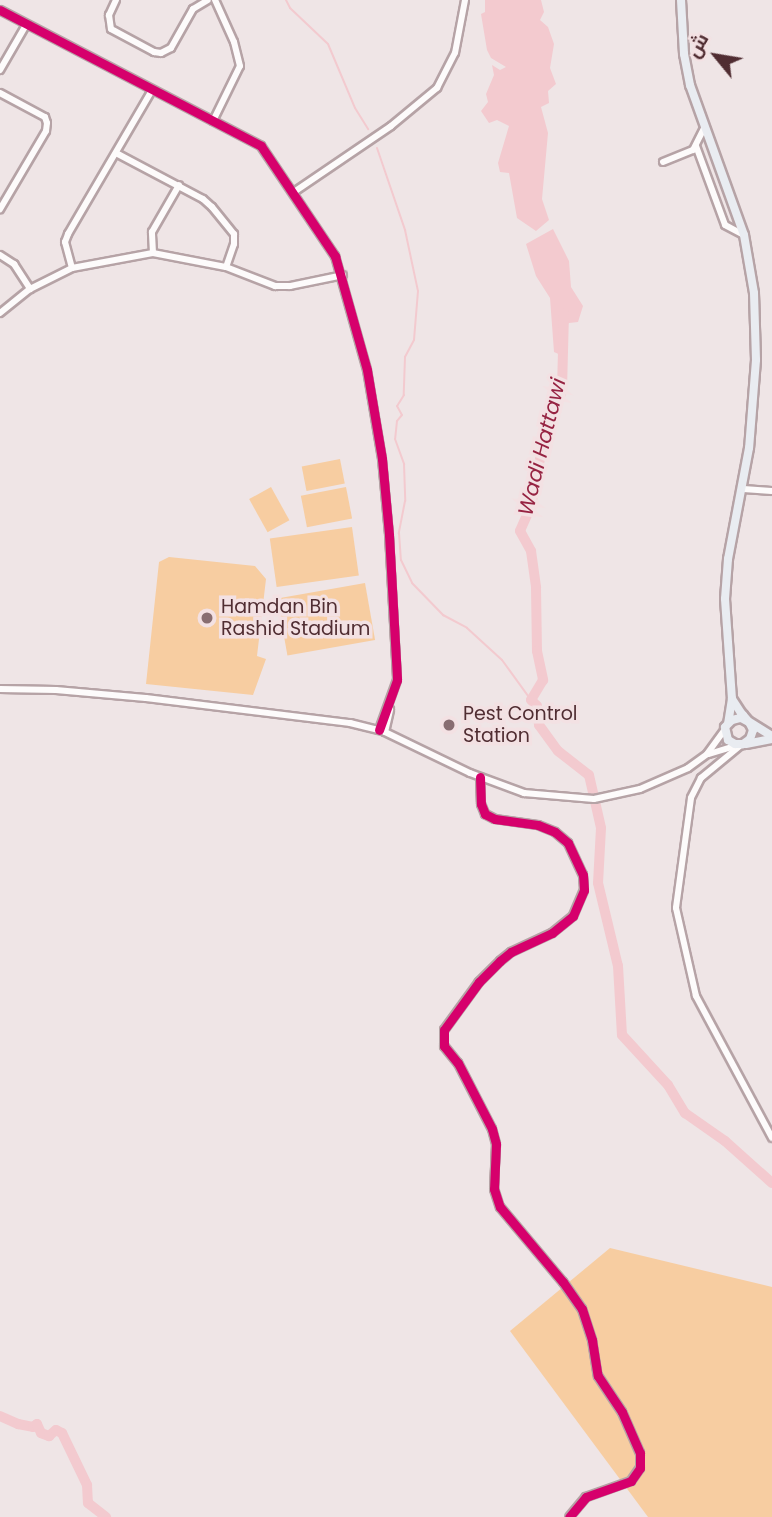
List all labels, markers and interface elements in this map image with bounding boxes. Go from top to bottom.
north arrow [681,21,751,91]
text: ش [680,28,715,63]
water label: Wadi Hattawi [513,376,571,518]
place label: Hamdan Bin Rashid Stadium [221,596,370,640]
marker: Hamdan Bin Rashid Stadium [199,610,215,626]
place label: Pest Control Station [463,703,578,747]
marker: Pest Control Station [441,717,457,733]

